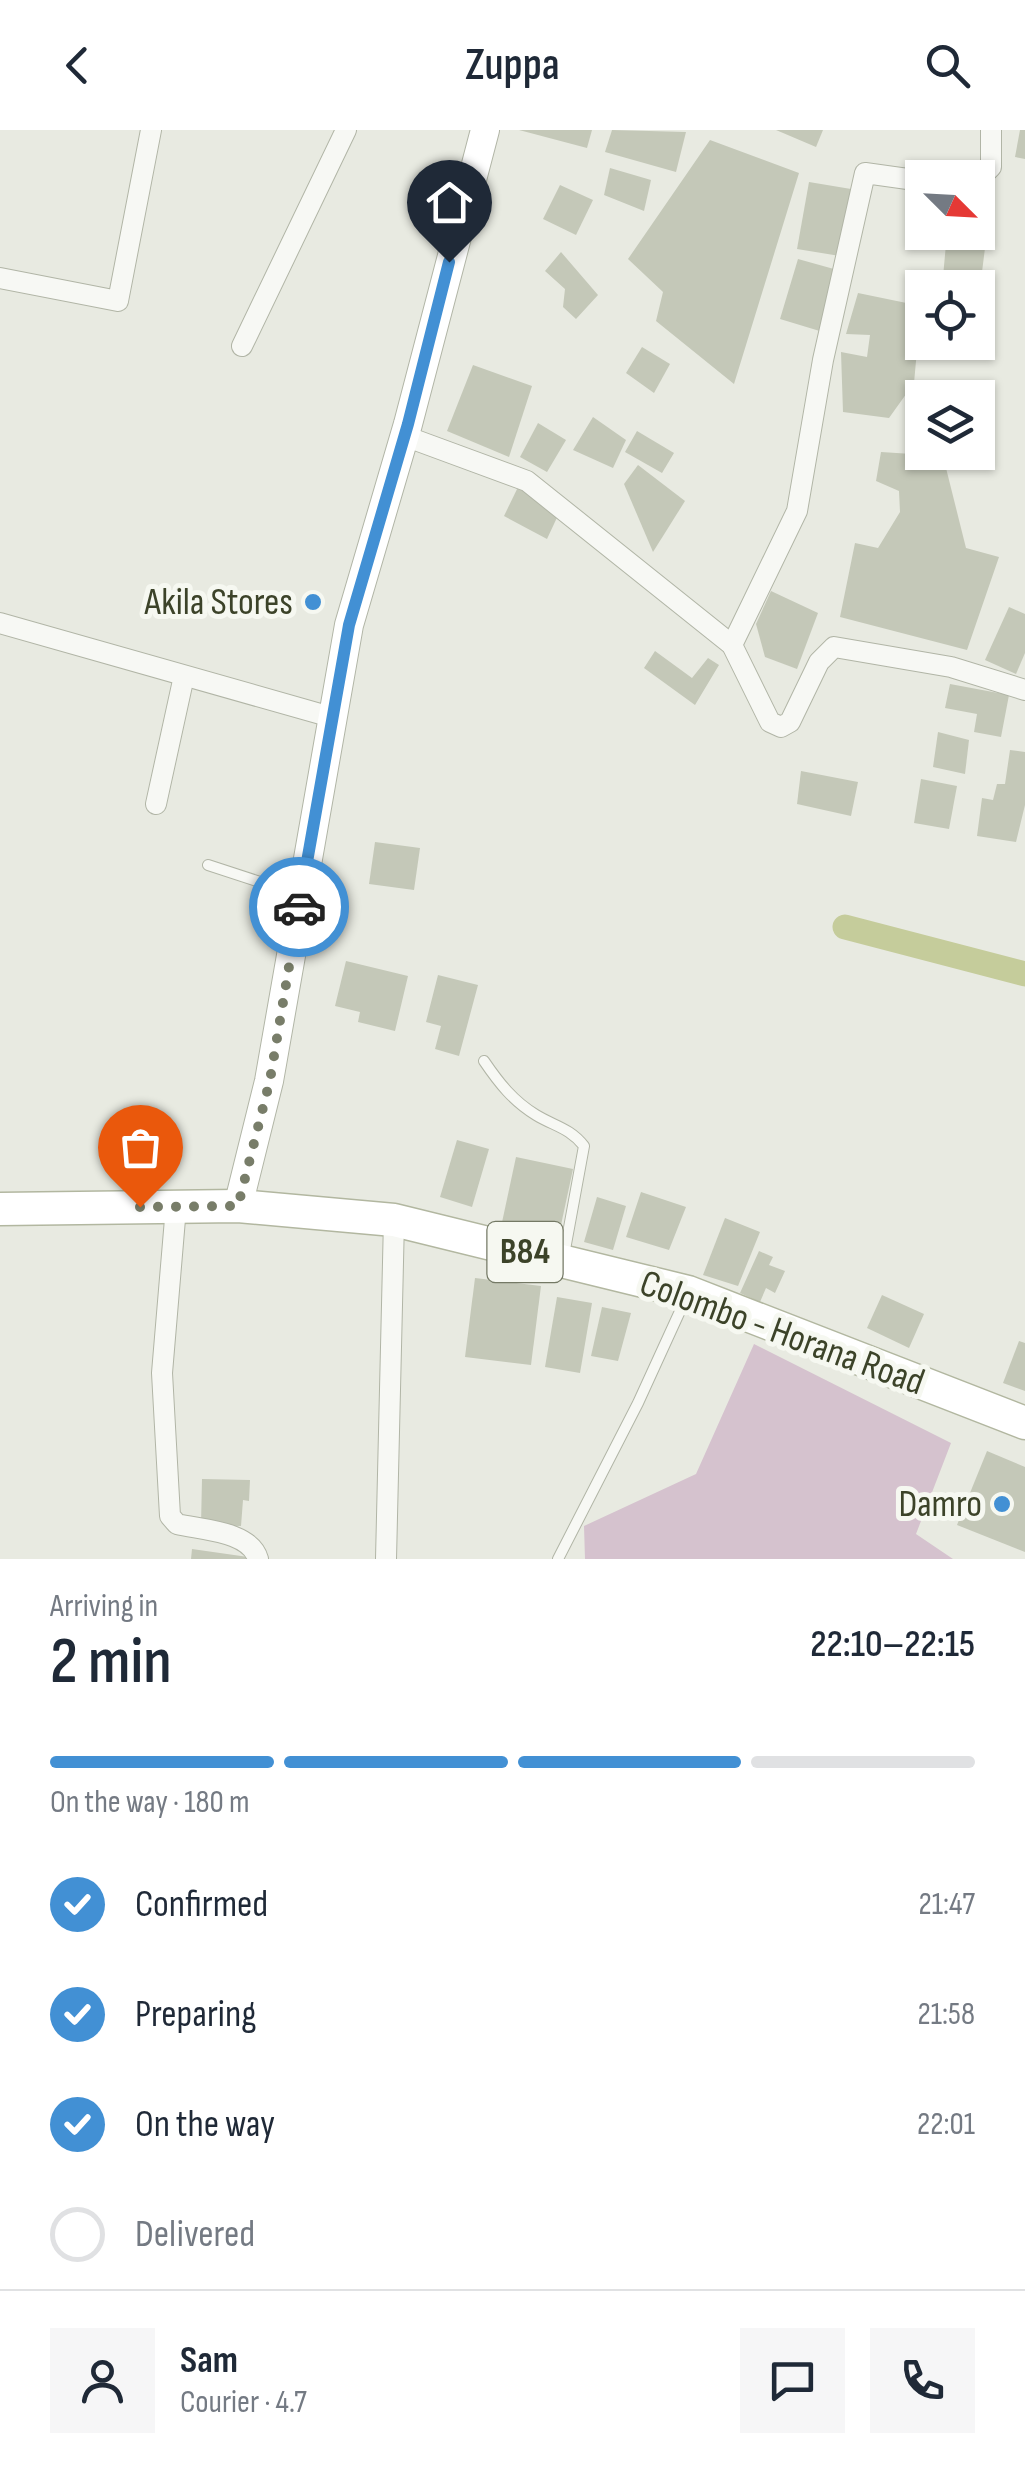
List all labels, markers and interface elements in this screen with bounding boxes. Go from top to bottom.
icon: back [50,38,105,93]
text: Zuppa [465,38,560,93]
icon: search [920,38,975,93]
pin [407,160,492,263]
north arrow [905,160,995,250]
map controls [905,160,995,470]
icon: home [422,175,477,230]
button: locate [905,270,995,360]
button: layers [905,380,995,470]
place label: Akila Stores [143,580,293,625]
marker: Akila Stores [302,591,324,613]
courier [249,857,349,957]
icon: car [272,880,327,935]
pin [98,1105,183,1208]
icon: bag [113,1120,168,1175]
road number: B84 [488,1222,562,1282]
street label: Colombo - Horana Road [634,1261,930,1405]
place label: Damro [898,1482,982,1527]
marker: Damro [991,1493,1013,1515]
text: Arriving in [50,1587,158,1626]
text: 22:10–22:15 [810,1622,975,1667]
text: 2 min [50,1624,172,1702]
text: On the way · 180 m [50,1783,249,1822]
icon: check [50,1877,105,1932]
text: Confirmed [135,1882,268,1927]
text: 21:47 [919,1885,975,1924]
icon: check [50,1987,105,2042]
text: Preparing [135,1992,256,2037]
text: 21:58 [918,1995,975,2034]
icon: check [50,2097,105,2152]
text: On the way [135,2102,275,2147]
text: 22:01 [917,2105,975,2144]
text: Delivered [135,2212,255,2257]
button: person [50,2328,155,2433]
button: chat [740,2328,845,2433]
button: phone [870,2328,975,2433]
text: Sam [180,2338,238,2383]
text: Courier · 4.7 [180,2383,307,2422]

